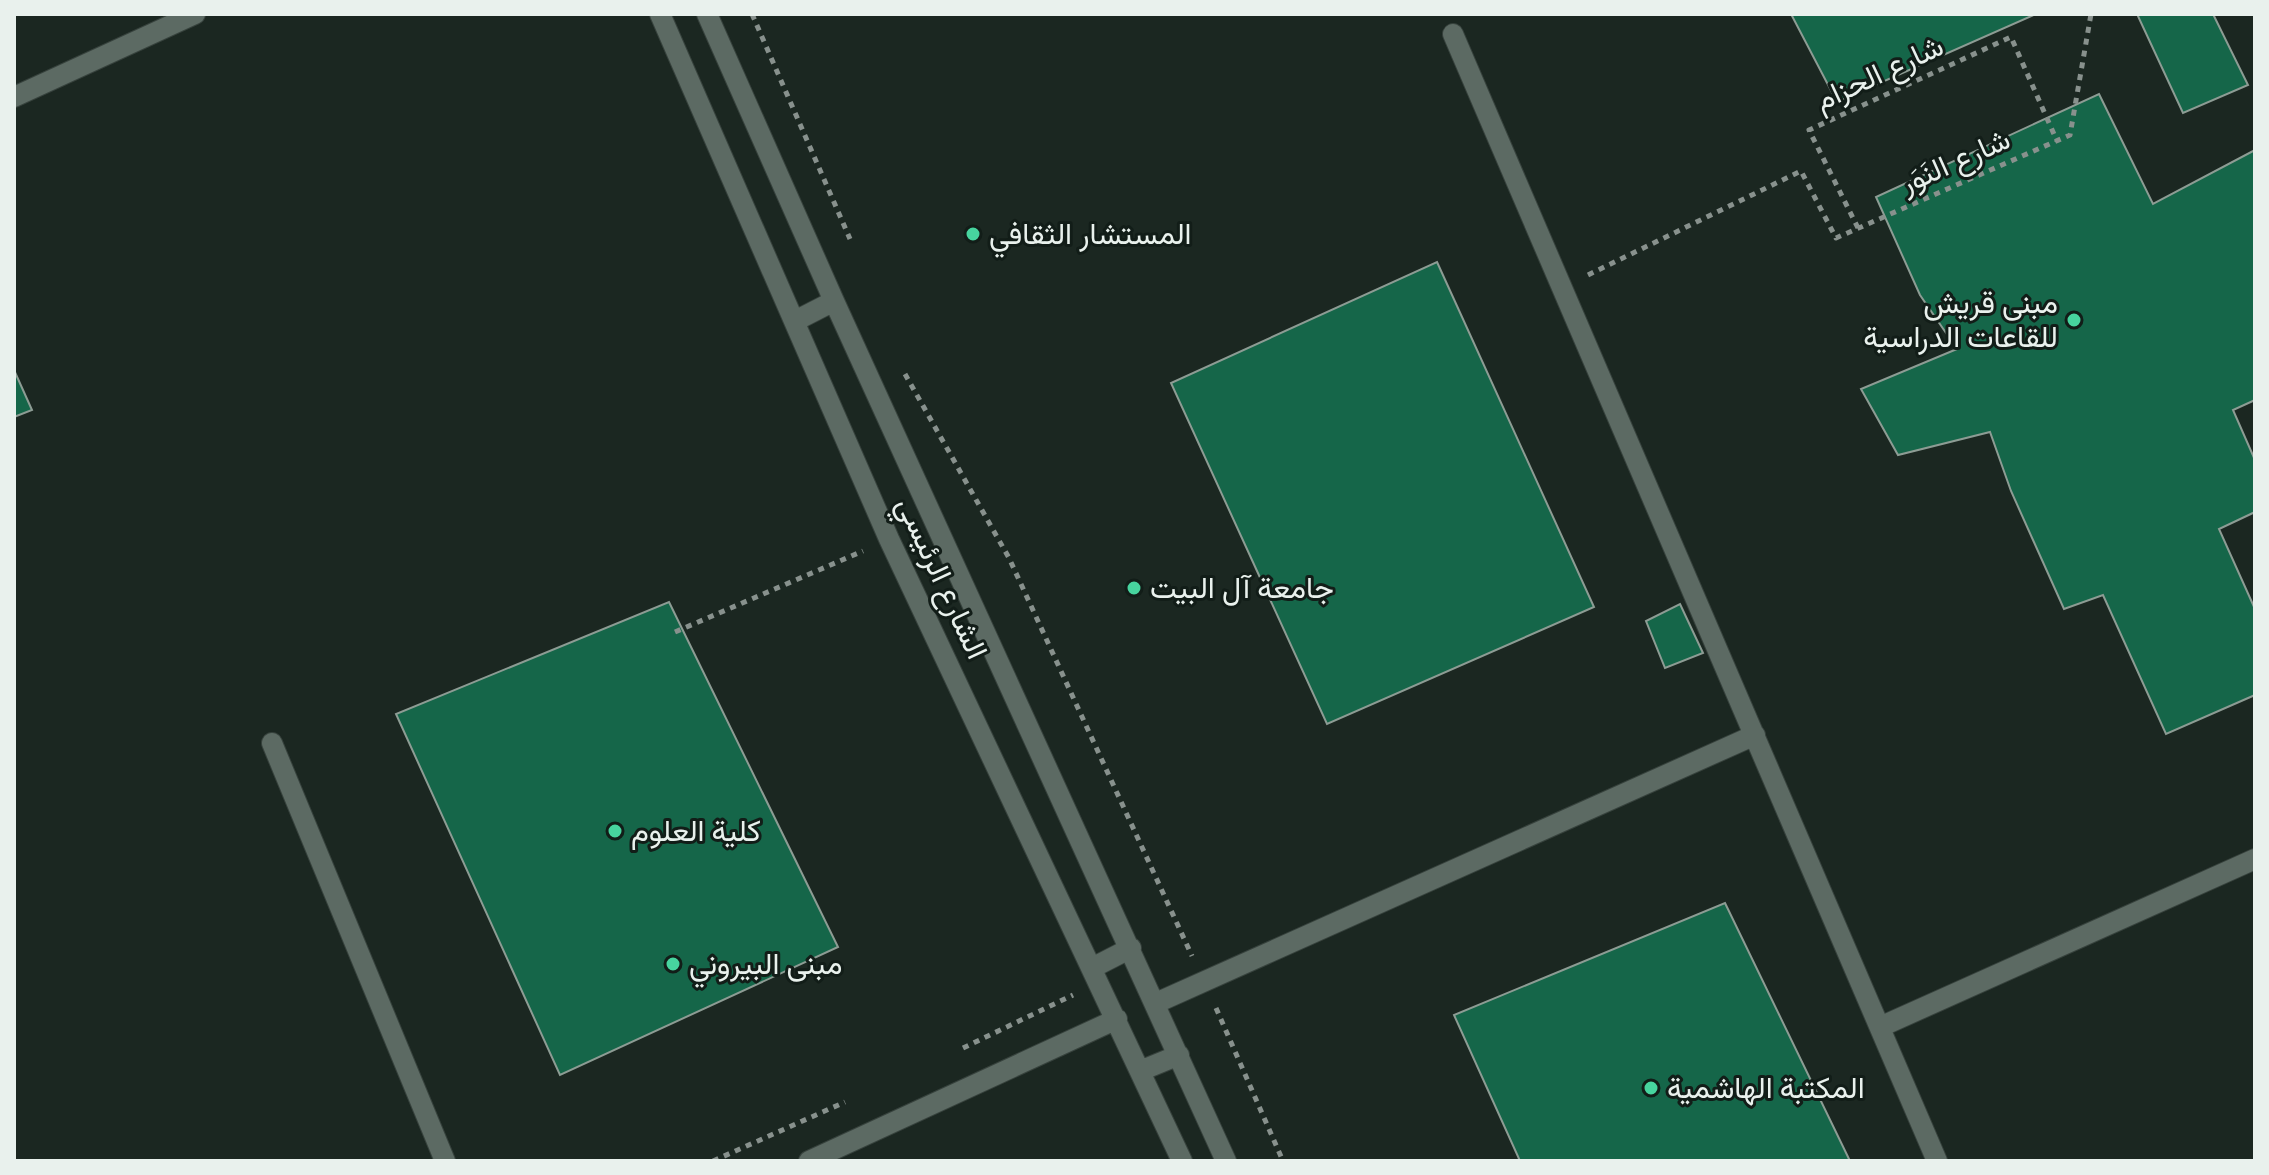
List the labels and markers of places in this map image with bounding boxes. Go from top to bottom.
place label: المستشار الثقافي [989,216,1191,258]
marker: المستشار الثقافي [964,225,982,243]
place label: مبنى قريش للقاعات الدراسية [1863,285,2058,355]
marker: مبنى قريش للقاعات الدراسية [2065,311,2083,329]
place label: جامعة آل البيت [1150,570,1334,606]
marker: جامعة آل البيت [1125,579,1143,597]
place label: كلية العلوم [631,813,761,850]
marker: كلية العلوم [606,822,624,840]
place label: مبنى البيروني [689,946,843,988]
marker: مبنى البيروني [664,955,682,973]
place label: المكتبة الهاشمية [1667,1070,1865,1106]
marker: المكتبة الهاشمية [1642,1079,1660,1097]

